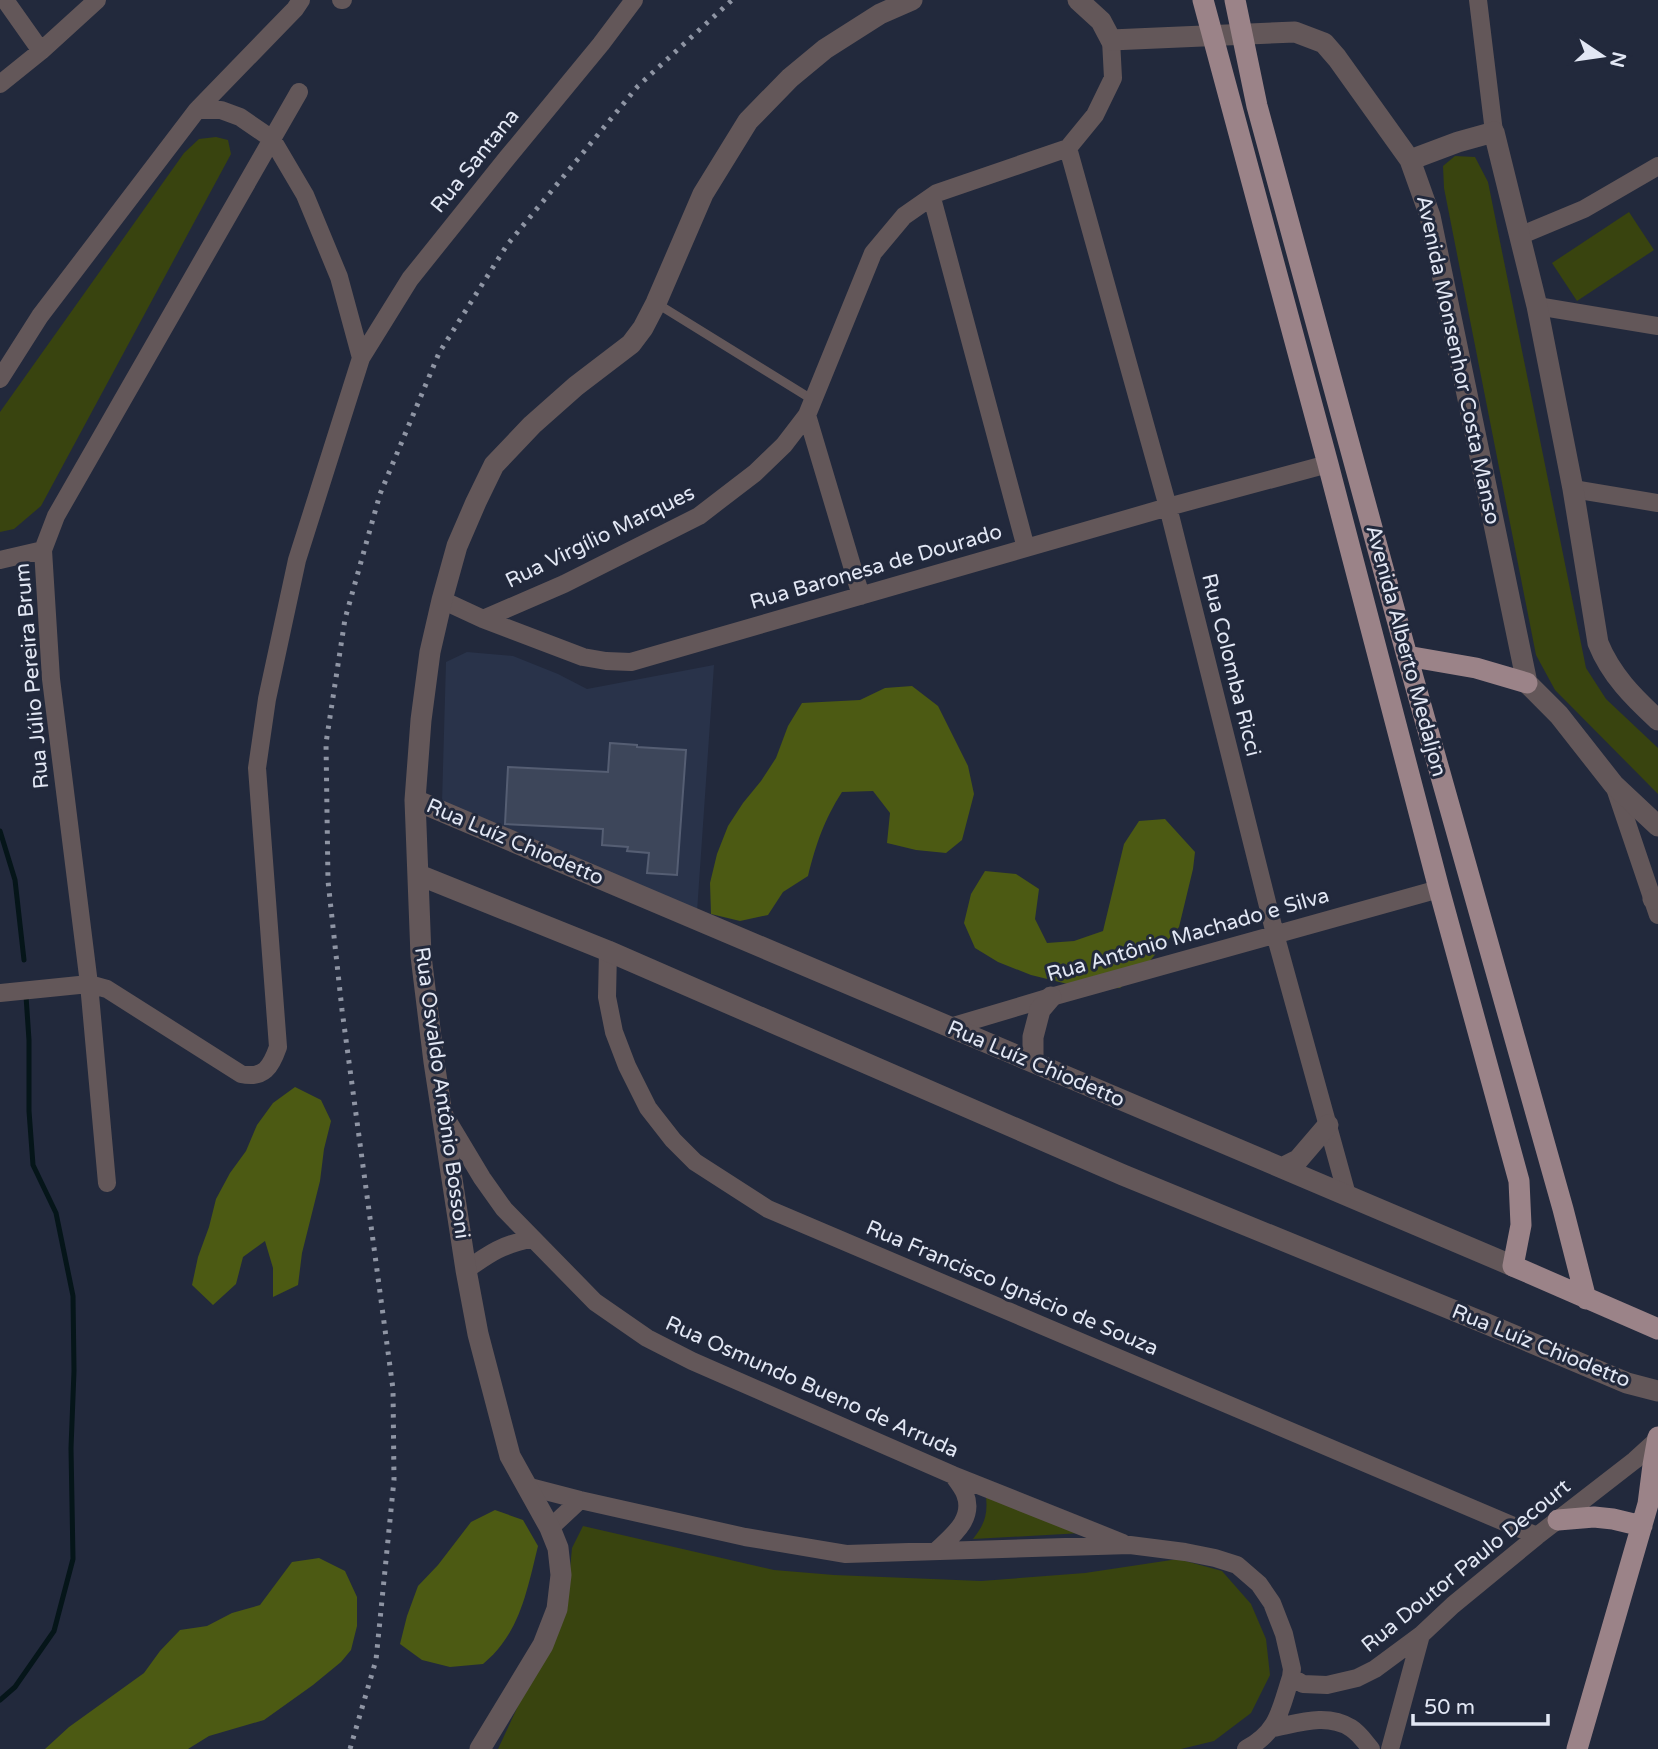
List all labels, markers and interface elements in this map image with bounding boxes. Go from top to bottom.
north arrow [1567,21,1637,91]
text: N [1605,50,1630,70]
street label: Rua Santana [425,104,525,218]
street label: Avenida Monsenhor Costa Manso [1411,193,1505,527]
street label: Rua Virgílio Marques [501,480,699,594]
street label: Rua Baronesa de Dourado [747,519,1005,615]
street label: Avenida Alberto Medaljon [1360,522,1452,780]
street label: Rua Júlio Pereira Brum [10,562,54,790]
street label: Rua Colomba Ricci [1196,571,1266,759]
street label: Rua Luíz Chiodetto [423,793,607,891]
street label: Rua Antônio Machado e Silva [1044,883,1332,987]
street label: Rua Osvaldo Antônio Bossoni [409,945,475,1241]
street label: Rua Luíz Chiodetto [944,1015,1128,1113]
street label: Rua Francisco Ignácio de Souza [862,1215,1162,1361]
street label: Rua Luíz Chiodetto [1448,1299,1634,1393]
street label: Rua Osmundo Bueno de Arruda [661,1311,963,1463]
street label: Rua Doutor Paulo Decourt [1356,1474,1576,1658]
scale bar [1413,1682,1548,1726]
text: 50 m [1424,1695,1475,1720]

